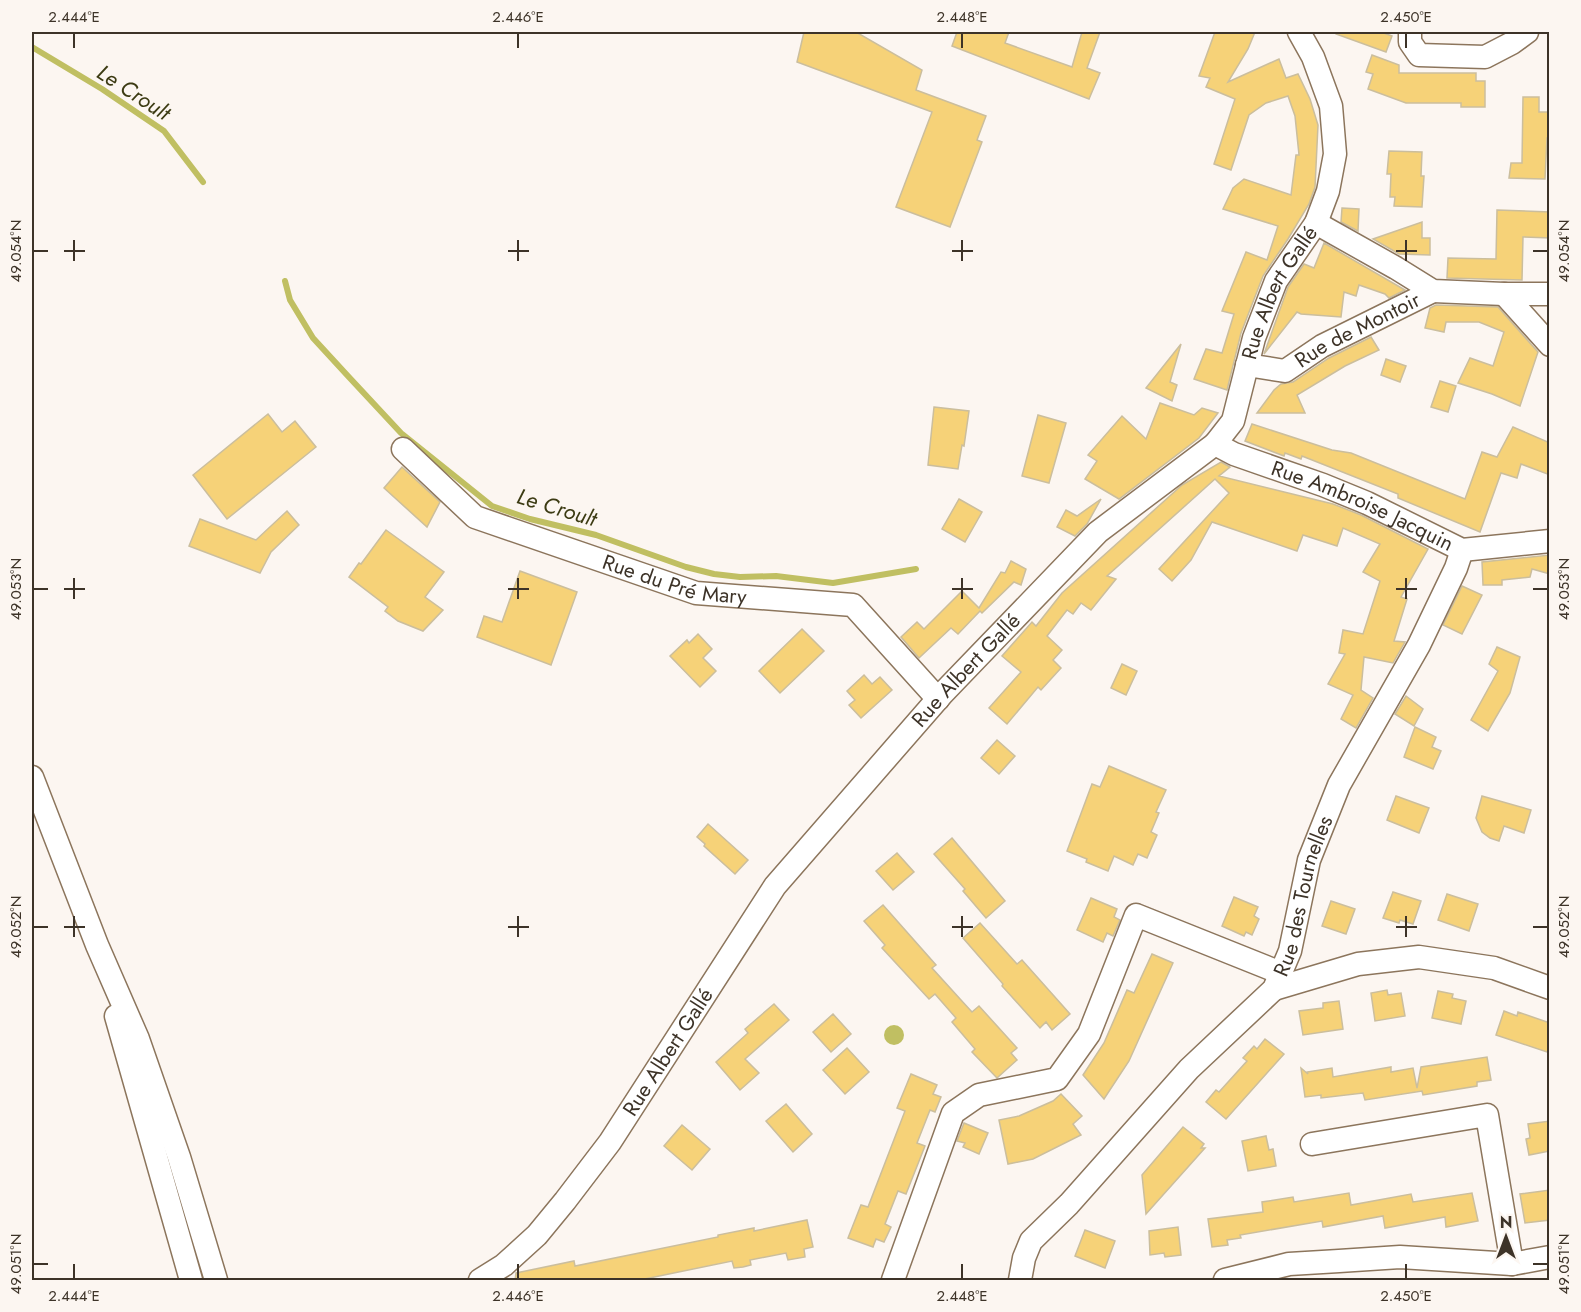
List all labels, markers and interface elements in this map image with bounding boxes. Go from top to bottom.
text: 2.444°E [48,6,100,28]
text: 2.446°E [492,6,544,28]
text: 2.448°E [936,6,988,28]
text: 2.450°E [1380,6,1432,28]
water label: Le Croult [91,56,179,129]
text: 49.054°N [5,220,27,282]
street label: Rue Albert Gallé [1234,220,1325,363]
text: 49.054°N [1553,220,1575,282]
street label: Rue de Montoir [1289,284,1426,375]
street label: Rue Ambroise Jacquin [1267,453,1459,559]
water label: Le Croult [513,480,603,535]
street label: Rue du Pré Mary [598,547,748,612]
text: 49.053°N [5,558,27,620]
text: 49.053°N [1553,558,1575,620]
street label: Rue Albert Gallé [905,606,1027,734]
street label: Rue des Tournelles [1266,811,1340,981]
text: 49.052°N [5,896,27,958]
text: 49.052°N [1553,896,1575,958]
street label: Rue Albert Gallé [615,982,720,1122]
north arrow [1476,1207,1536,1267]
text: N [1500,1211,1512,1234]
text: 49.051°N [5,1234,27,1294]
text: 49.051°N [1553,1234,1575,1294]
text: 2.444°E [48,1285,100,1307]
text: 2.446°E [492,1285,544,1307]
text: 2.448°E [936,1285,988,1307]
text: 2.450°E [1380,1285,1432,1307]

